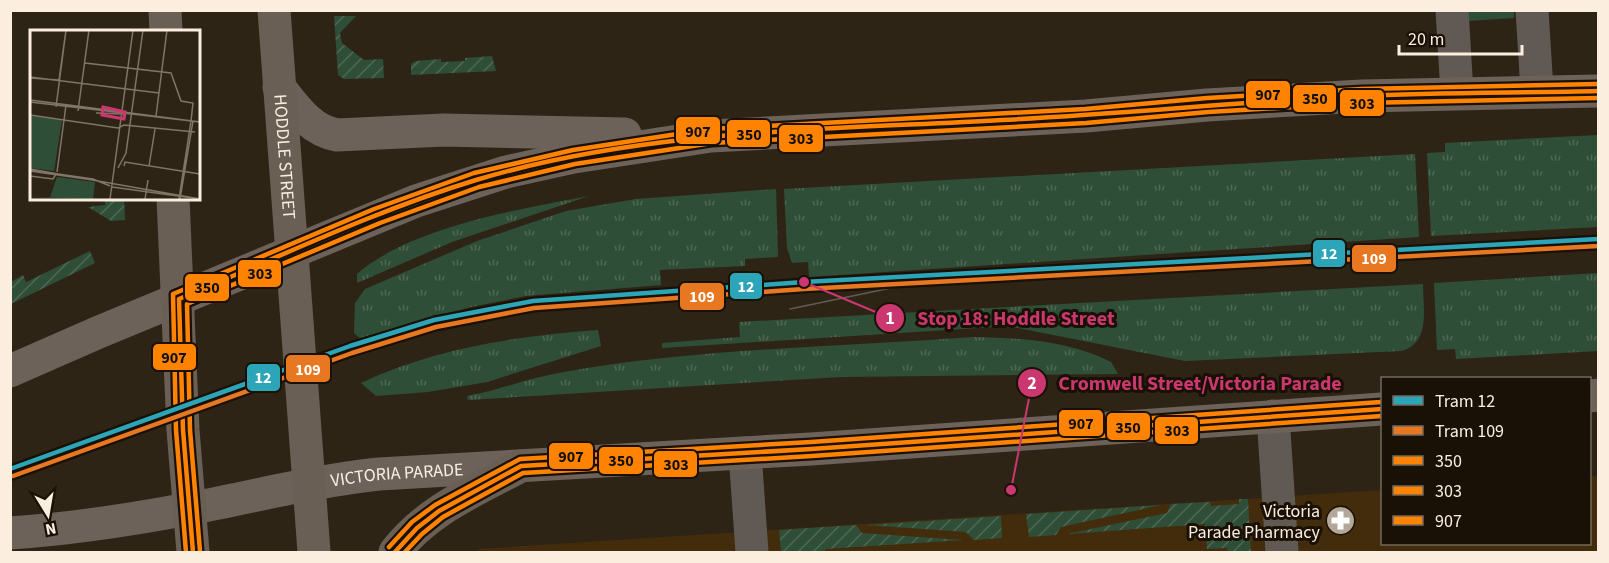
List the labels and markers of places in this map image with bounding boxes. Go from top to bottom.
callout: Stop 18: Hoddle Street [875,299,1126,337]
callout: Cromwell Street/Victoria Parade [1017,364,1354,402]
place label: Victoria Parade Pharmacy [1188,499,1321,545]
pharmacy icon: Victoria Parade Pharmacy [1325,505,1357,537]

